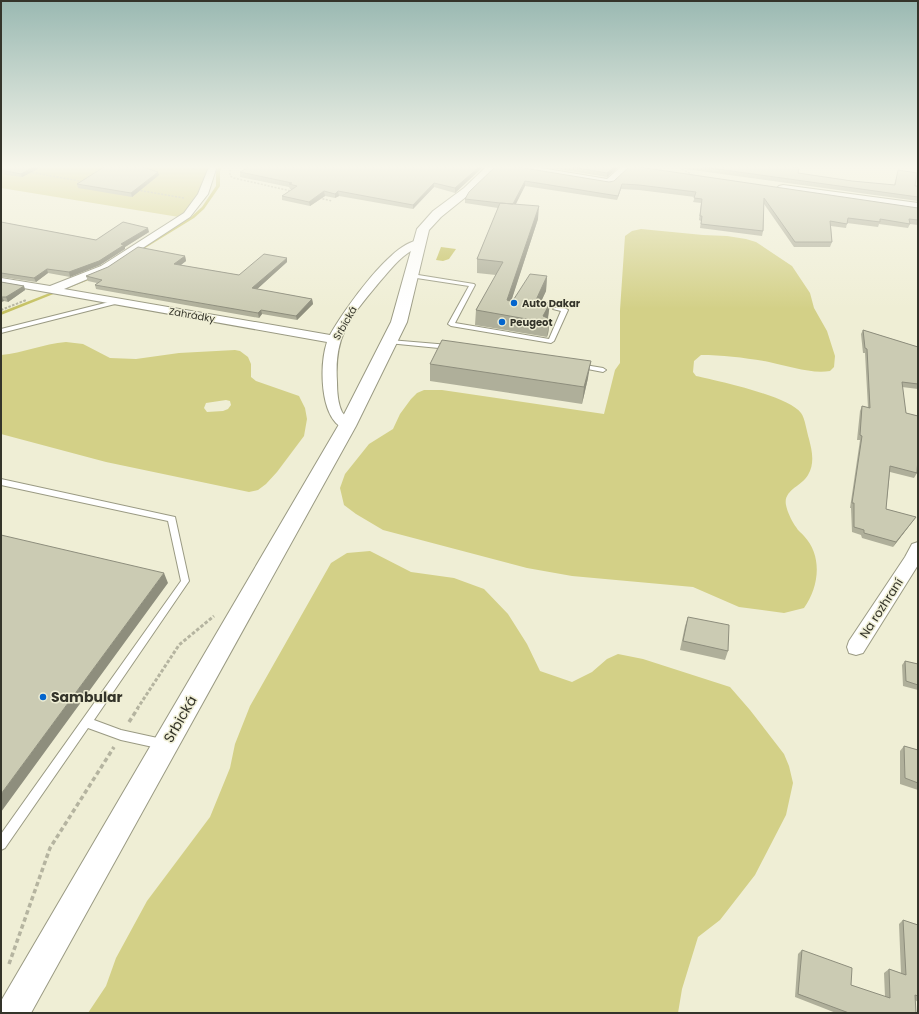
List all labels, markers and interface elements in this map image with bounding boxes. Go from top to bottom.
place label: Auto Dakar [522,296,581,311]
marker: Auto Dakar [509,298,519,308]
street label: Srbická [329,303,361,343]
street label: Zahrádky [168,304,217,326]
place label: Peugeot [510,315,553,330]
marker: Peugeot [497,317,507,327]
street label: Na rozhraní [855,575,907,641]
place label: Sambular [51,687,123,707]
marker: Sambular [38,692,48,702]
street label: Srbická [158,692,202,746]

